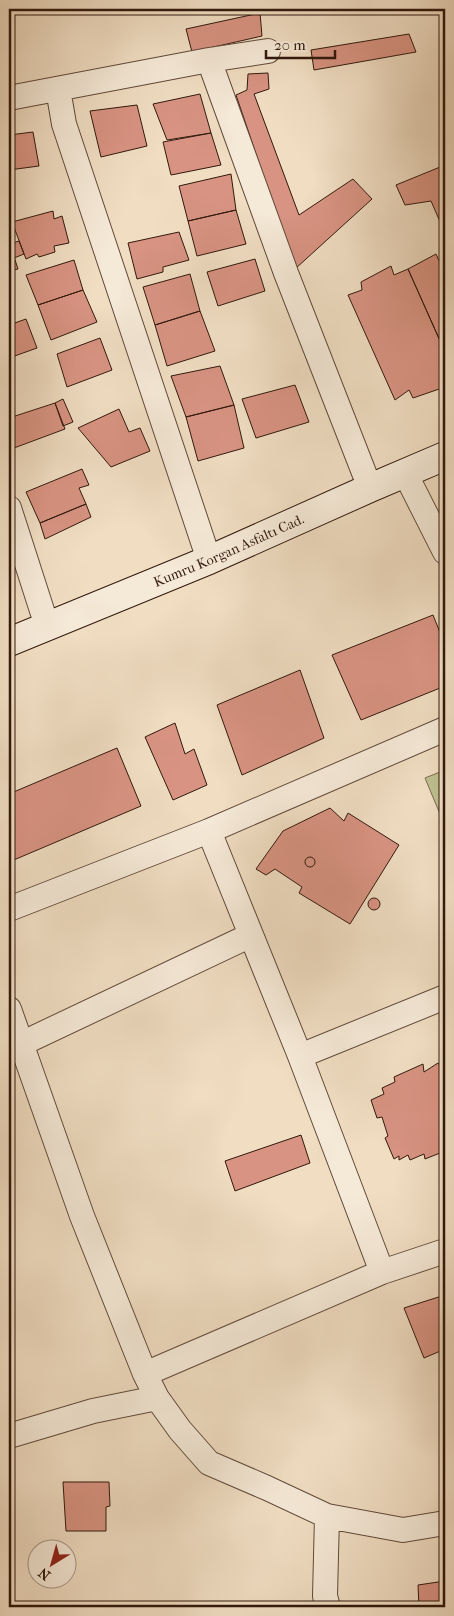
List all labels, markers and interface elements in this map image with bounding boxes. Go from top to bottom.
scale bar [266,28,335,60]
text: 20 m [274,36,306,54]
street label: Kumru Korgan Asfaltı Cad. [151,510,307,590]
north arrow [28,1538,78,1588]
text: N [35,1564,54,1584]

